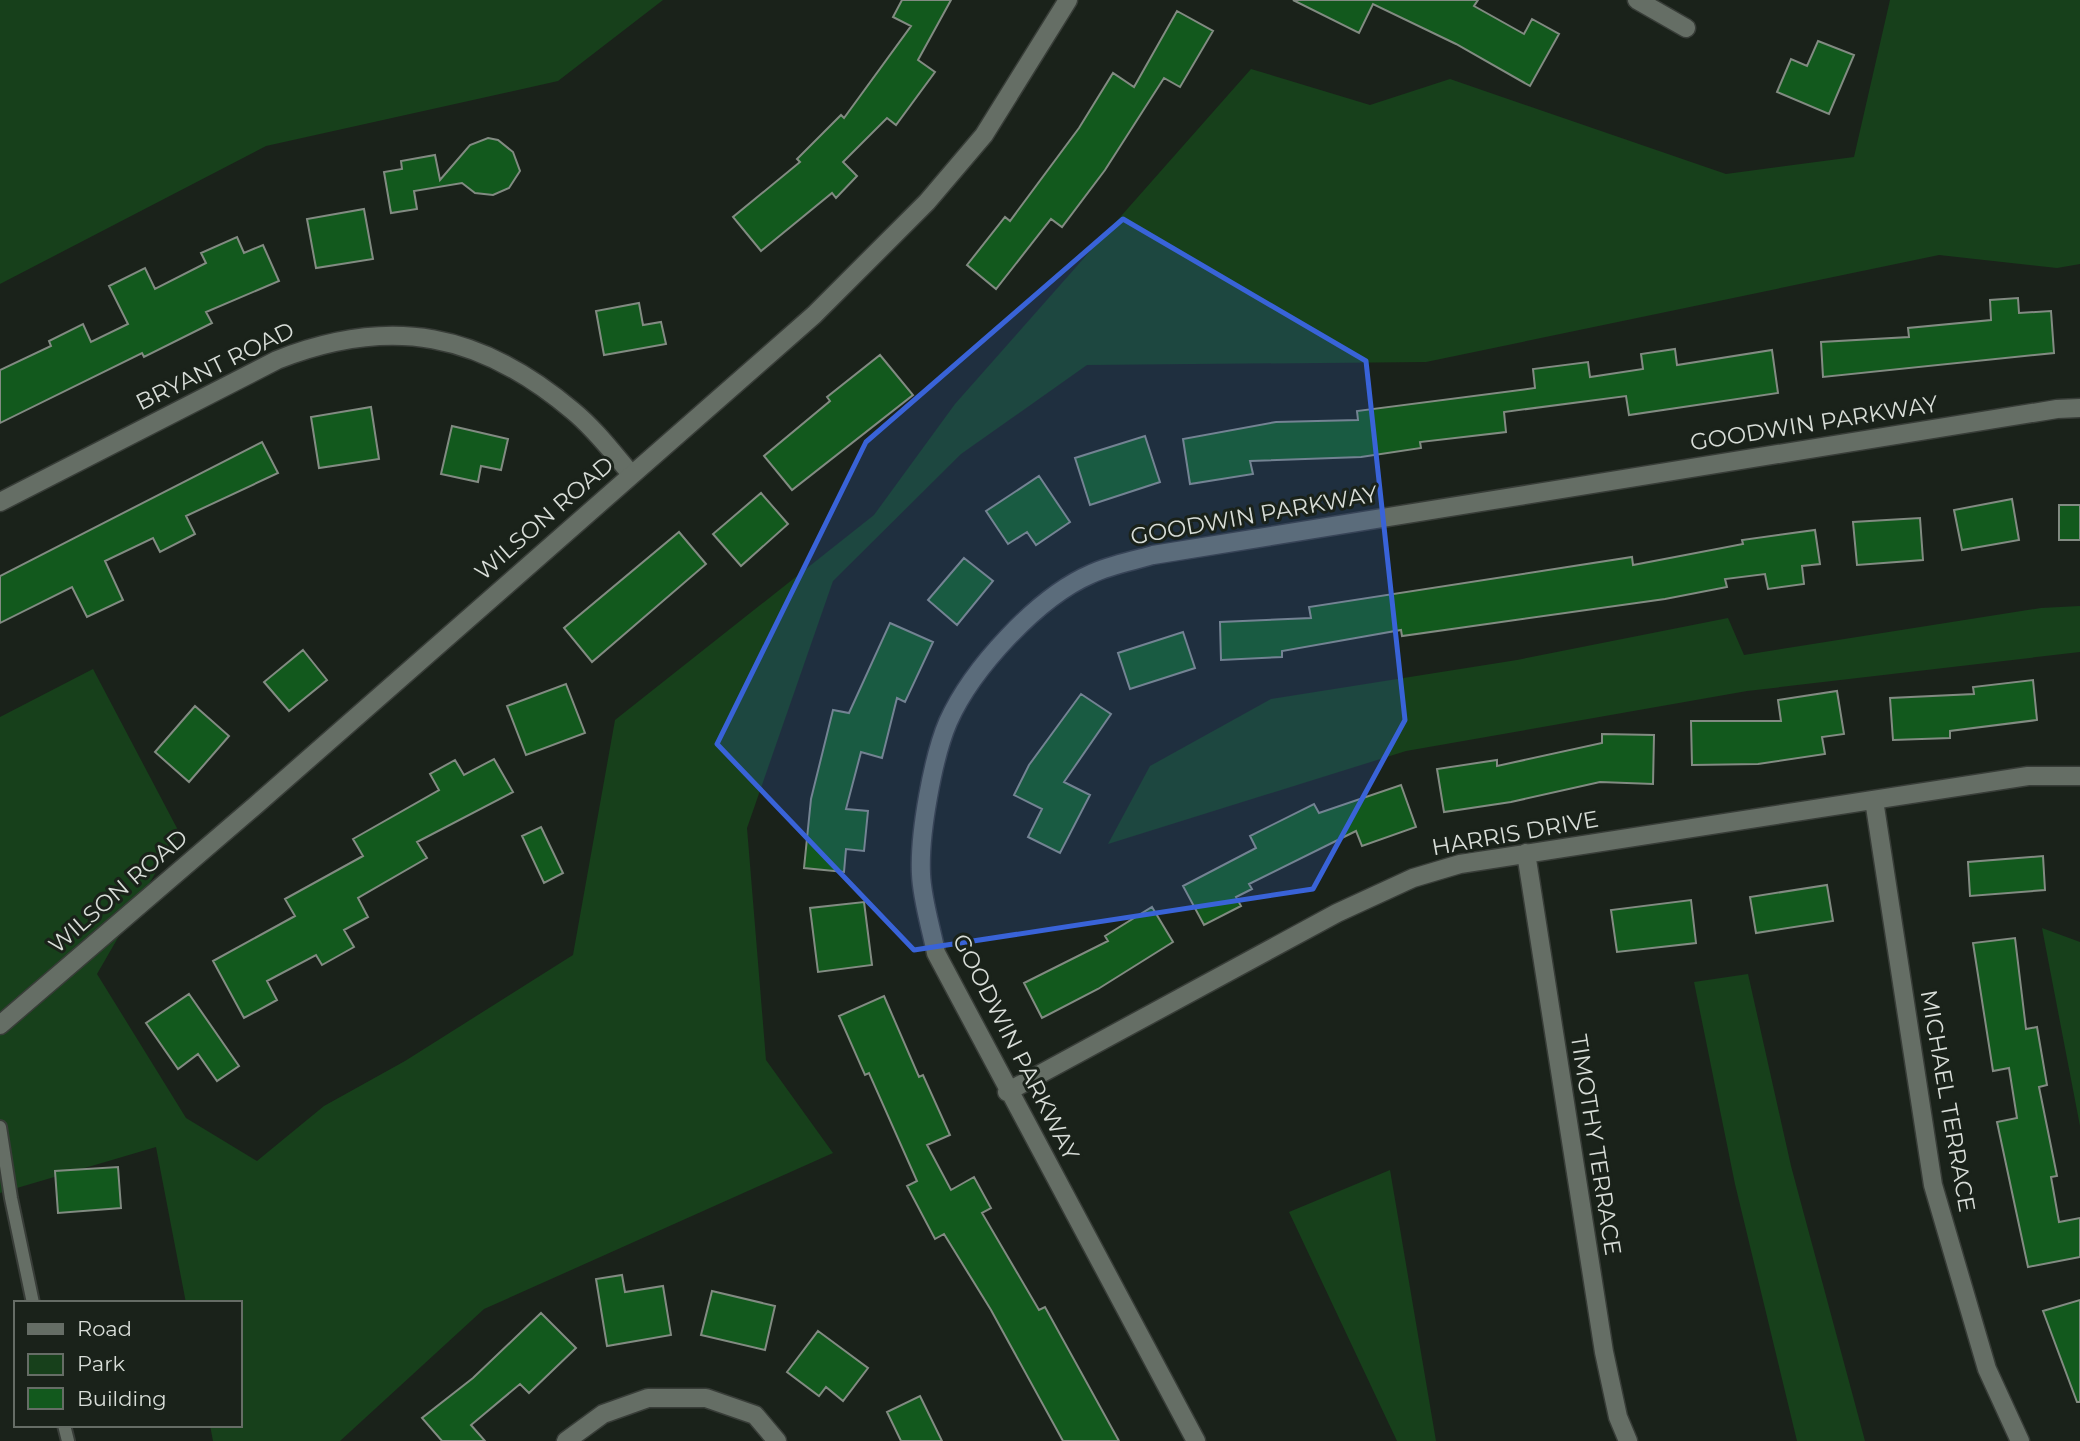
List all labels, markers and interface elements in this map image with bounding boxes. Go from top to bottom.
street label: BRYANT ROAD [131,316,299,416]
street label: GOODWIN PARKWAY [1688,390,1940,456]
street label: WILSON ROAD [469,450,619,586]
street label: GOODWIN PARKWAY [1128,479,1380,551]
street label: HARRIS DRIVE [1429,805,1601,861]
street label: WILSON ROAD [43,823,193,959]
street label: GOODWIN PARKWAY [947,929,1086,1165]
street label: MICHAEL TERRACE [1915,988,1981,1214]
street label: TIMOTHY TERRACE [1565,1033,1627,1257]
legend [14,1301,242,1427]
text: Road [77,1316,132,1341]
text: Park [77,1351,125,1376]
text: Building [77,1386,167,1411]

